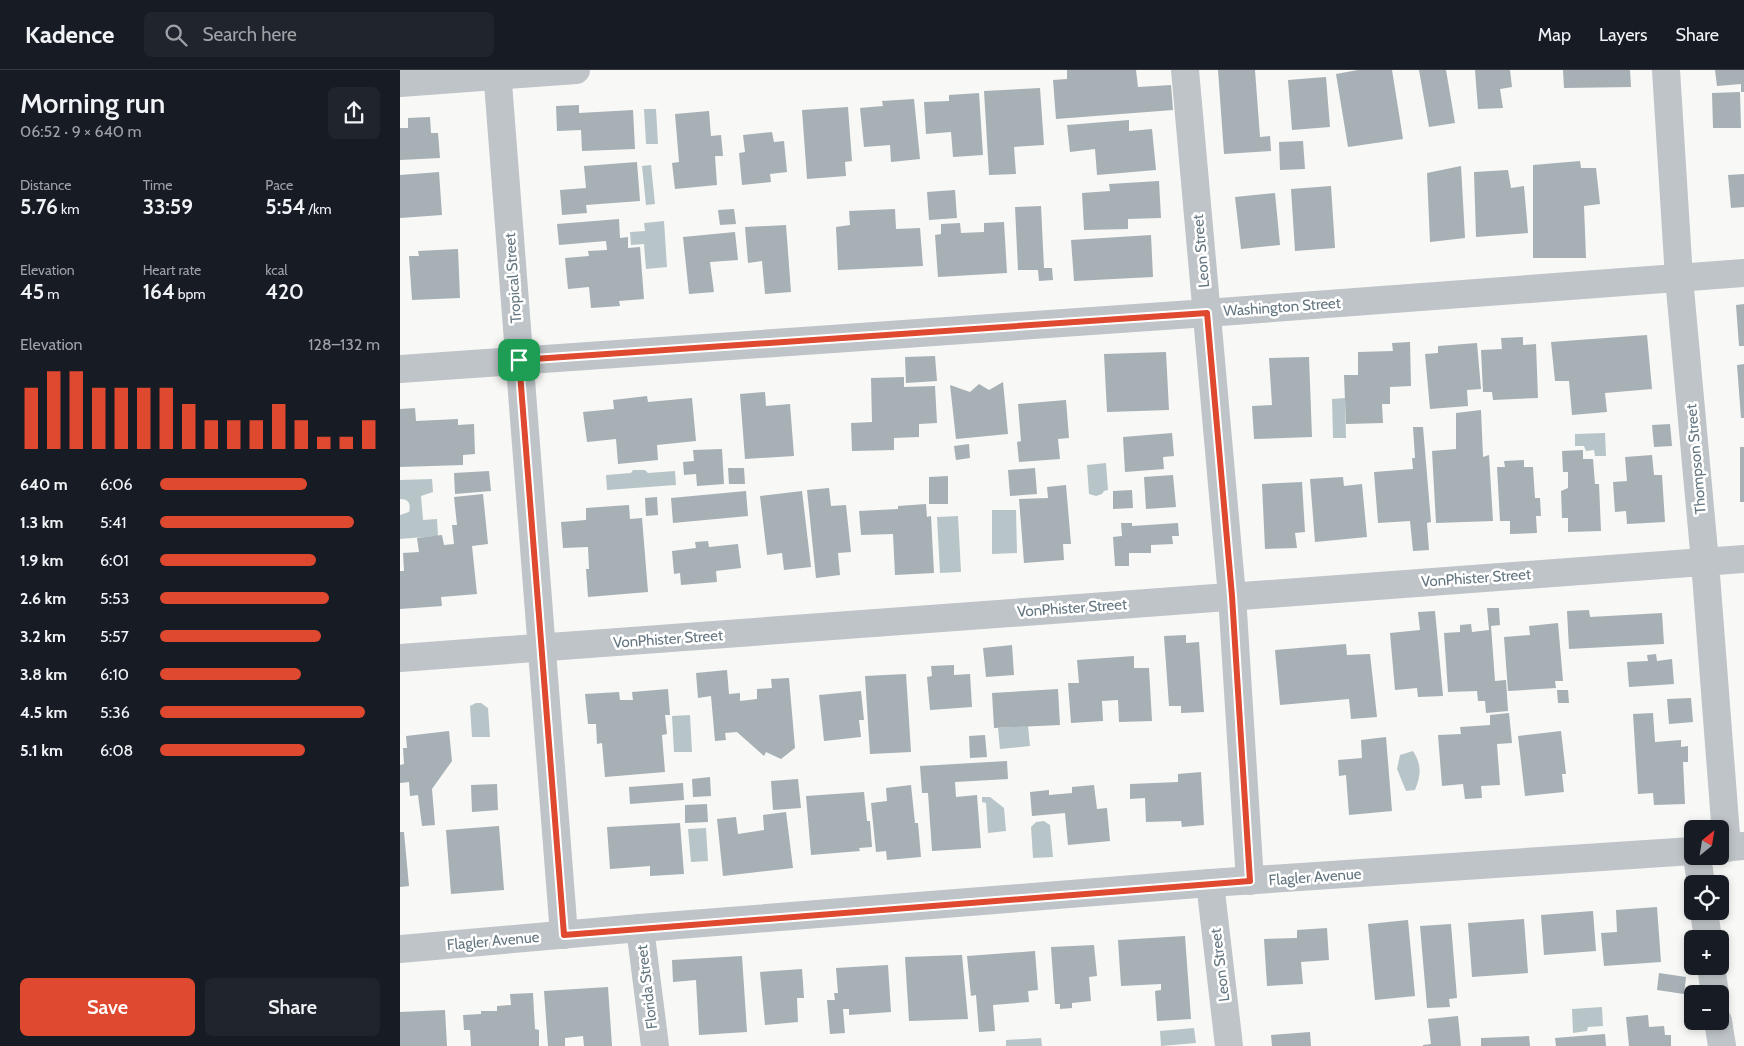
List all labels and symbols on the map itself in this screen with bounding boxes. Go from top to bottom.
street label: Leon Street [1189,214,1213,288]
street label: Tropical Street [501,232,525,324]
street label: Washington Street [1223,294,1341,320]
pin [498,339,540,381]
street label: Thompson Street [1682,403,1710,515]
street label: VonPhister Street [1421,565,1531,591]
street label: VonPhister Street [1017,595,1127,621]
street label: VonPhister Street [613,626,723,652]
north arrow [1684,820,1729,865]
street label: Flagler Avenue [1268,865,1362,889]
street label: Leon Street [1207,927,1233,1003]
street label: Flagler Avenue [446,928,540,954]
street label: Florida Street [633,944,661,1030]

